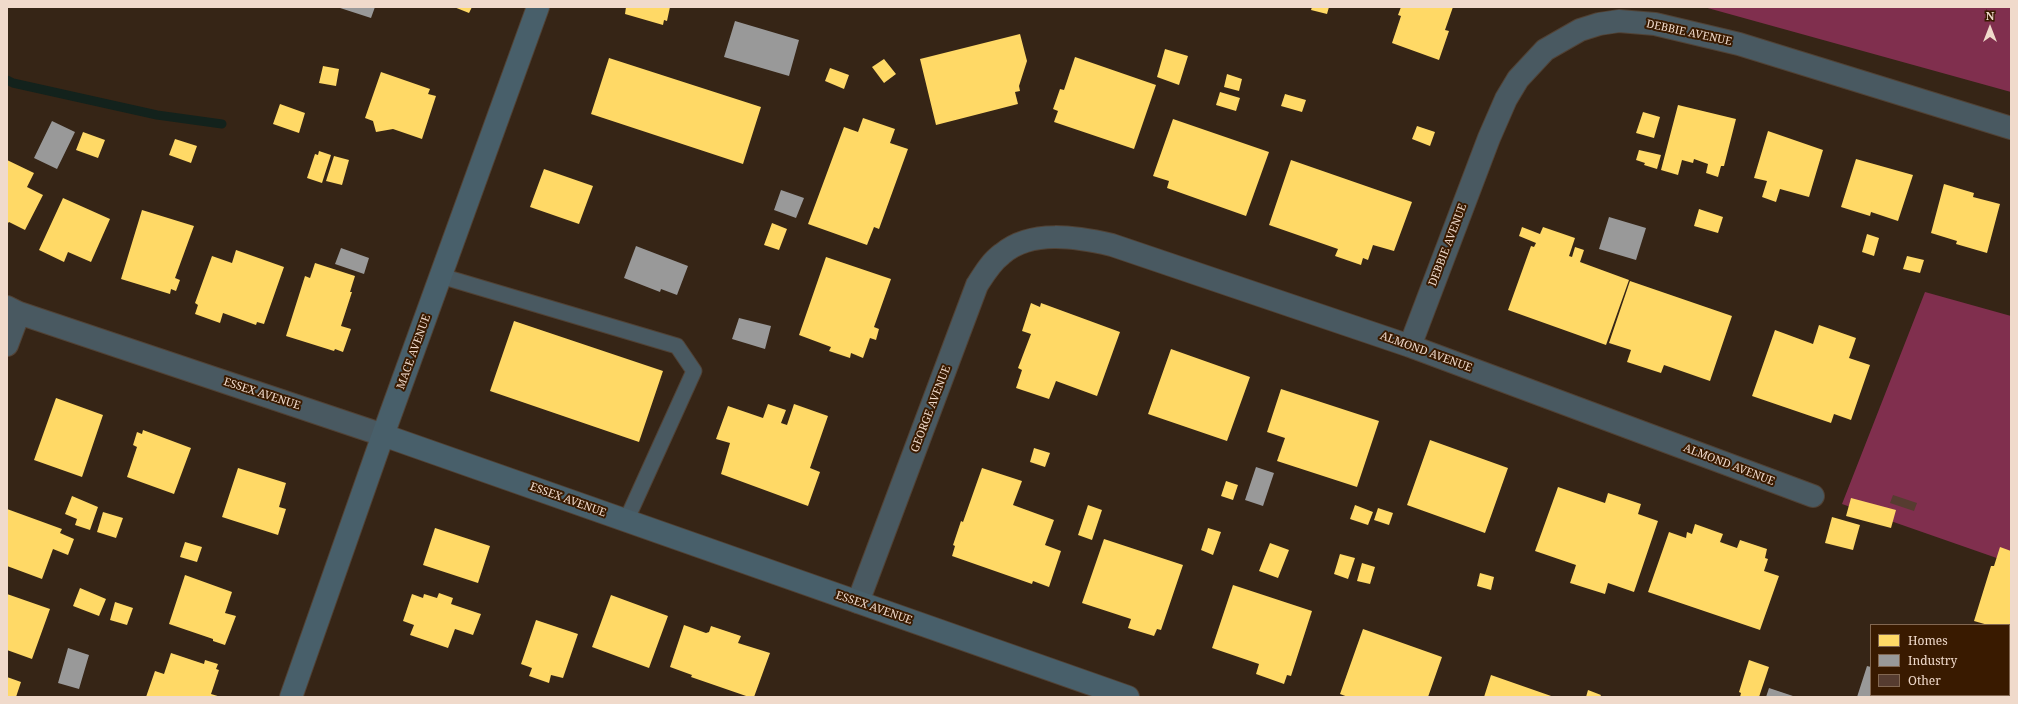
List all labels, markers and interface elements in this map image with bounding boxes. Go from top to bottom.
north arrow [1970,8,2010,48]
text: N [1986,8,1994,23]
street label: DEBBIE AVENUE [1645,17,1733,49]
street label: DEBBIE AVENUE [1426,202,1470,288]
street label: MACE AVENUE [394,313,434,391]
street label: ALMOND AVENUE [1378,329,1474,375]
street label: GEORGE AVENUE [908,364,954,454]
street label: ESSEX AVENUE [222,375,302,413]
street label: ALMOND AVENUE [1682,442,1776,488]
street label: ESSEX AVENUE [528,480,608,520]
street label: ESSEX AVENUE [834,589,914,627]
legend [1870,624,2010,696]
text: Homes [1908,632,1948,649]
text: Industry [1908,652,1957,669]
text: Other [1908,672,1941,689]

